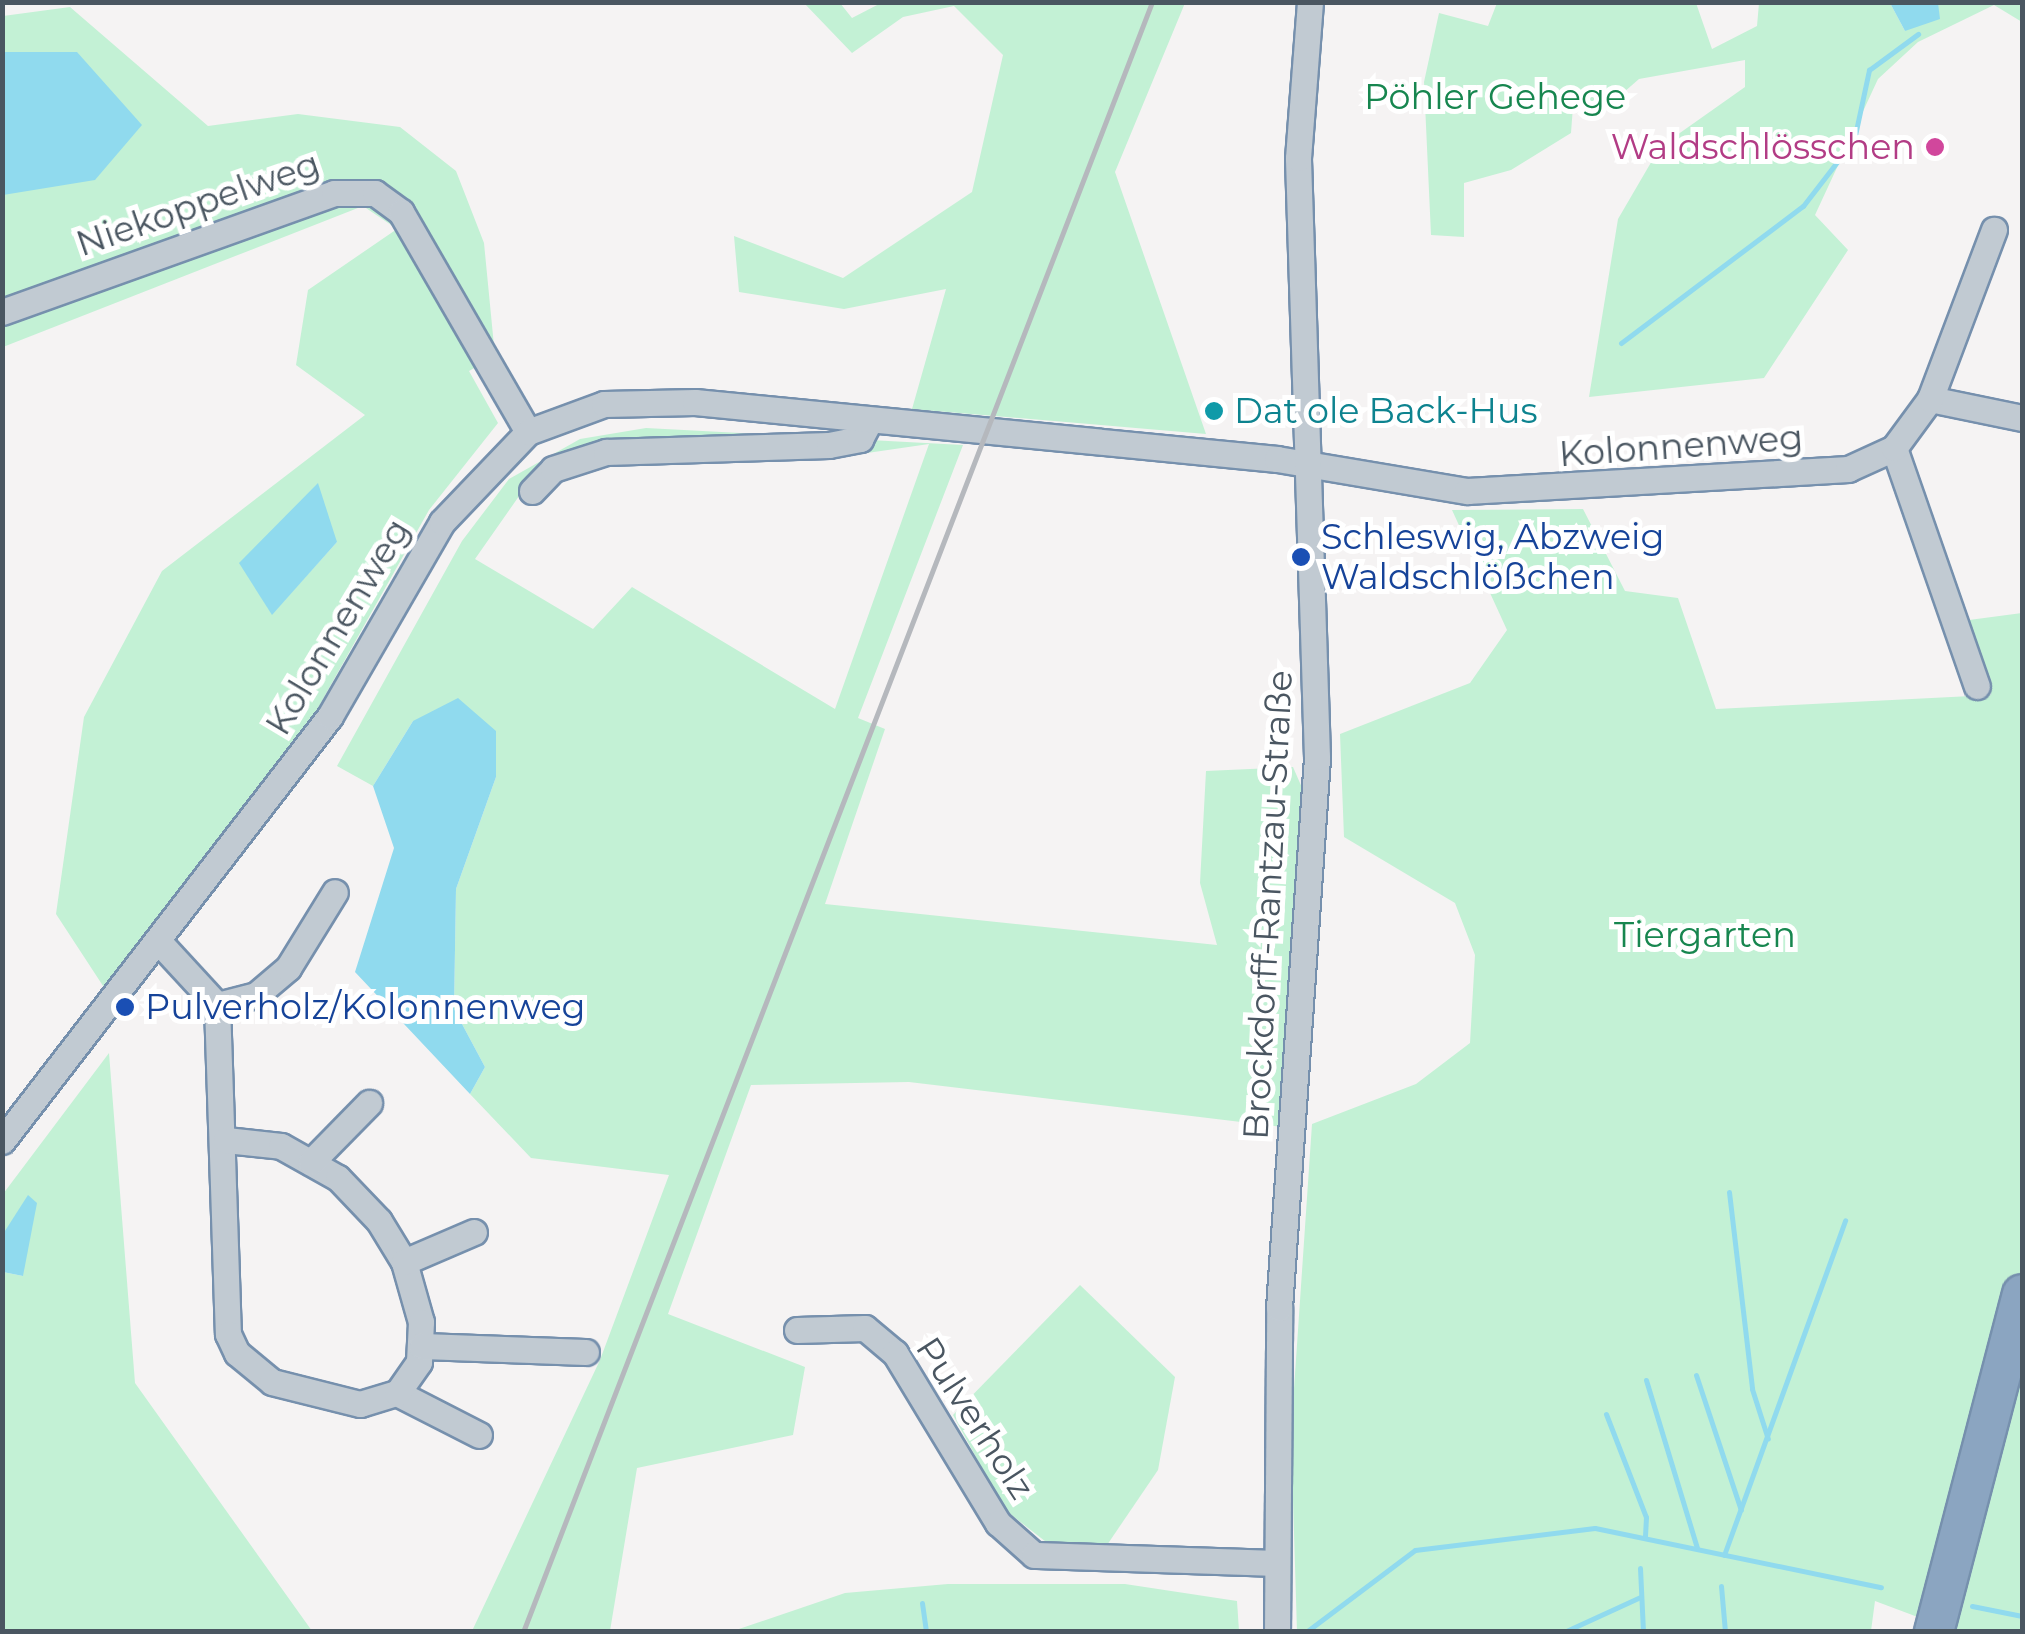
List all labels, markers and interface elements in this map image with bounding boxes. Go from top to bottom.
park label: Pöhler Gehege [1364,76,1626,118]
place label: Waldschlösschen [1611,126,1915,168]
marker: Waldschlösschen [1924,136,1946,158]
street label: Niekoppelweg [71,143,325,265]
place label: Dat ole Back-Hus [1234,390,1538,432]
marker: Dat ole Back-Hus [1203,400,1225,422]
street label: Kolonnenweg [1558,417,1804,475]
street label: Kolonnenweg [257,511,419,743]
place label: Schleswig, Abzweig Waldschlößchen [1321,516,1664,598]
marker: Schleswig, Abzweig Waldschlößchen [1290,546,1312,568]
street label: Brockdorff-Rantzau-Straße [1235,669,1301,1141]
park label: Tiergarten [1614,914,1796,956]
place label: Pulverholz/Kolonnenweg [145,986,586,1028]
marker: Pulverholz/Kolonnenweg [114,996,136,1018]
street label: Pulverholz [907,1329,1043,1507]

